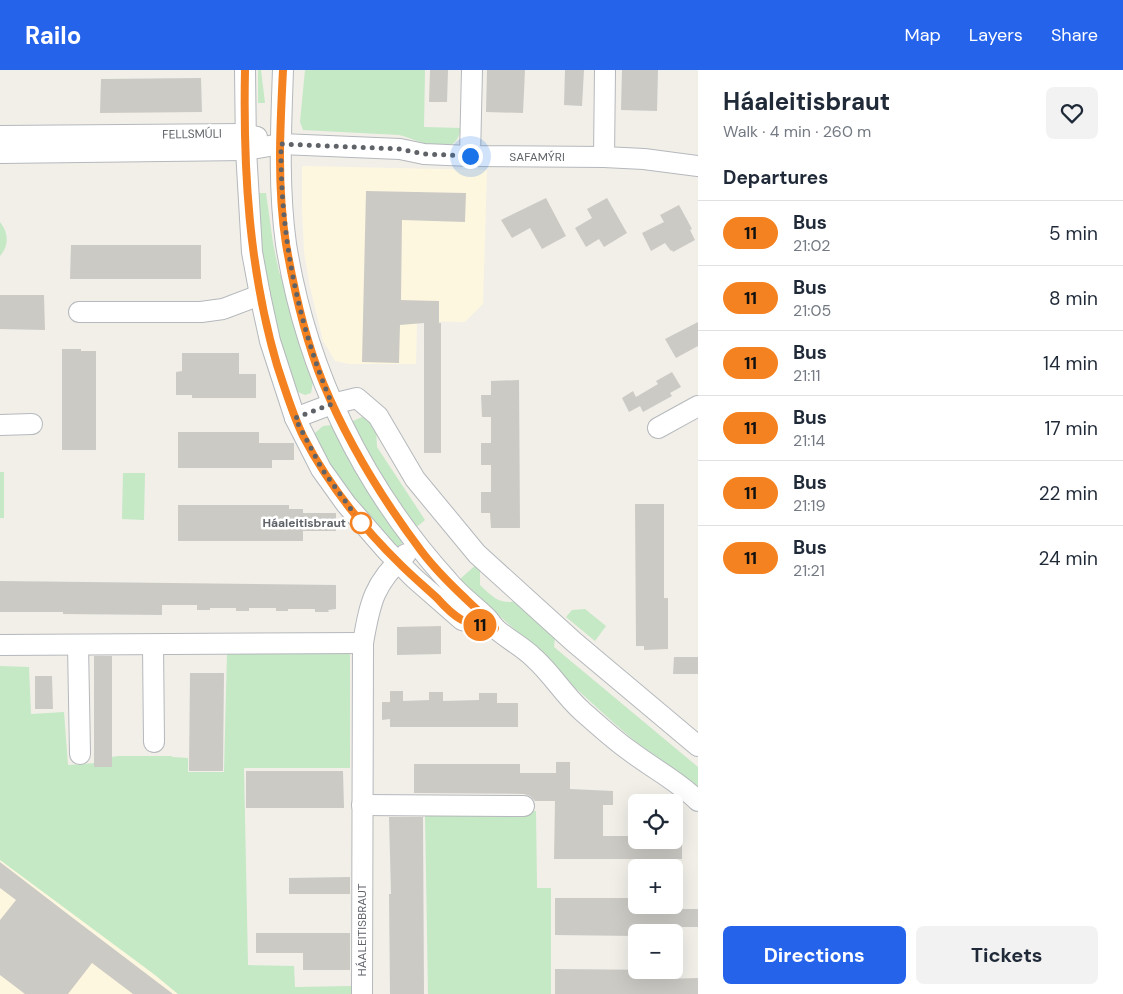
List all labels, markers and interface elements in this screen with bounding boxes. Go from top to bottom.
text: Railo [25,20,81,51]
text: Map [905,23,941,47]
text: Layers [969,23,1023,47]
text: Share [1051,23,1098,47]
text: Háaleitisbraut [723,86,890,117]
button: heart [1046,87,1098,139]
text: Walk · 4 min · 260 m [723,121,871,142]
street label: FELLSMÚLI [162,125,222,143]
your location [458,144,483,169]
street label: SAFAMÝRI [509,149,565,165]
text: Departures [723,165,828,190]
text: Bus [793,210,827,235]
text: 11 [744,221,757,245]
text: 5 min [1049,221,1098,246]
text: 21:02 [793,235,830,256]
text: Bus [793,275,827,300]
text: 11 [744,286,757,310]
text: 8 min [1049,286,1098,311]
text: 21:05 [793,300,831,321]
text: Bus [793,340,827,365]
text: 11 [744,351,757,375]
text: 14 min [1043,351,1098,376]
text: 21:11 [793,365,820,386]
text: Bus [793,405,827,430]
text: 11 [744,416,757,440]
text: 17 min [1044,416,1098,441]
text: 21:14 [793,430,825,451]
text: Bus [793,470,827,495]
text: 11 [744,481,757,505]
text: 22 min [1039,481,1098,506]
text: 21:19 [793,495,825,516]
marker: Háaleitisbraut [350,512,372,534]
place label: Háaleitisbraut [262,515,346,531]
text: Bus [793,535,827,560]
text: 11 [744,546,757,570]
text: 24 min [1038,546,1098,571]
text: 21:21 [793,560,825,581]
line badge: 11 [458,609,502,641]
text: 11 [473,613,487,637]
map controls [628,794,683,979]
button: locate [628,794,683,849]
button: + [628,859,683,914]
street label: HÁALEITISBRAUT [354,883,370,977]
button: − [628,924,683,979]
button: Directions [723,926,906,984]
button: Tickets [916,926,1098,984]

